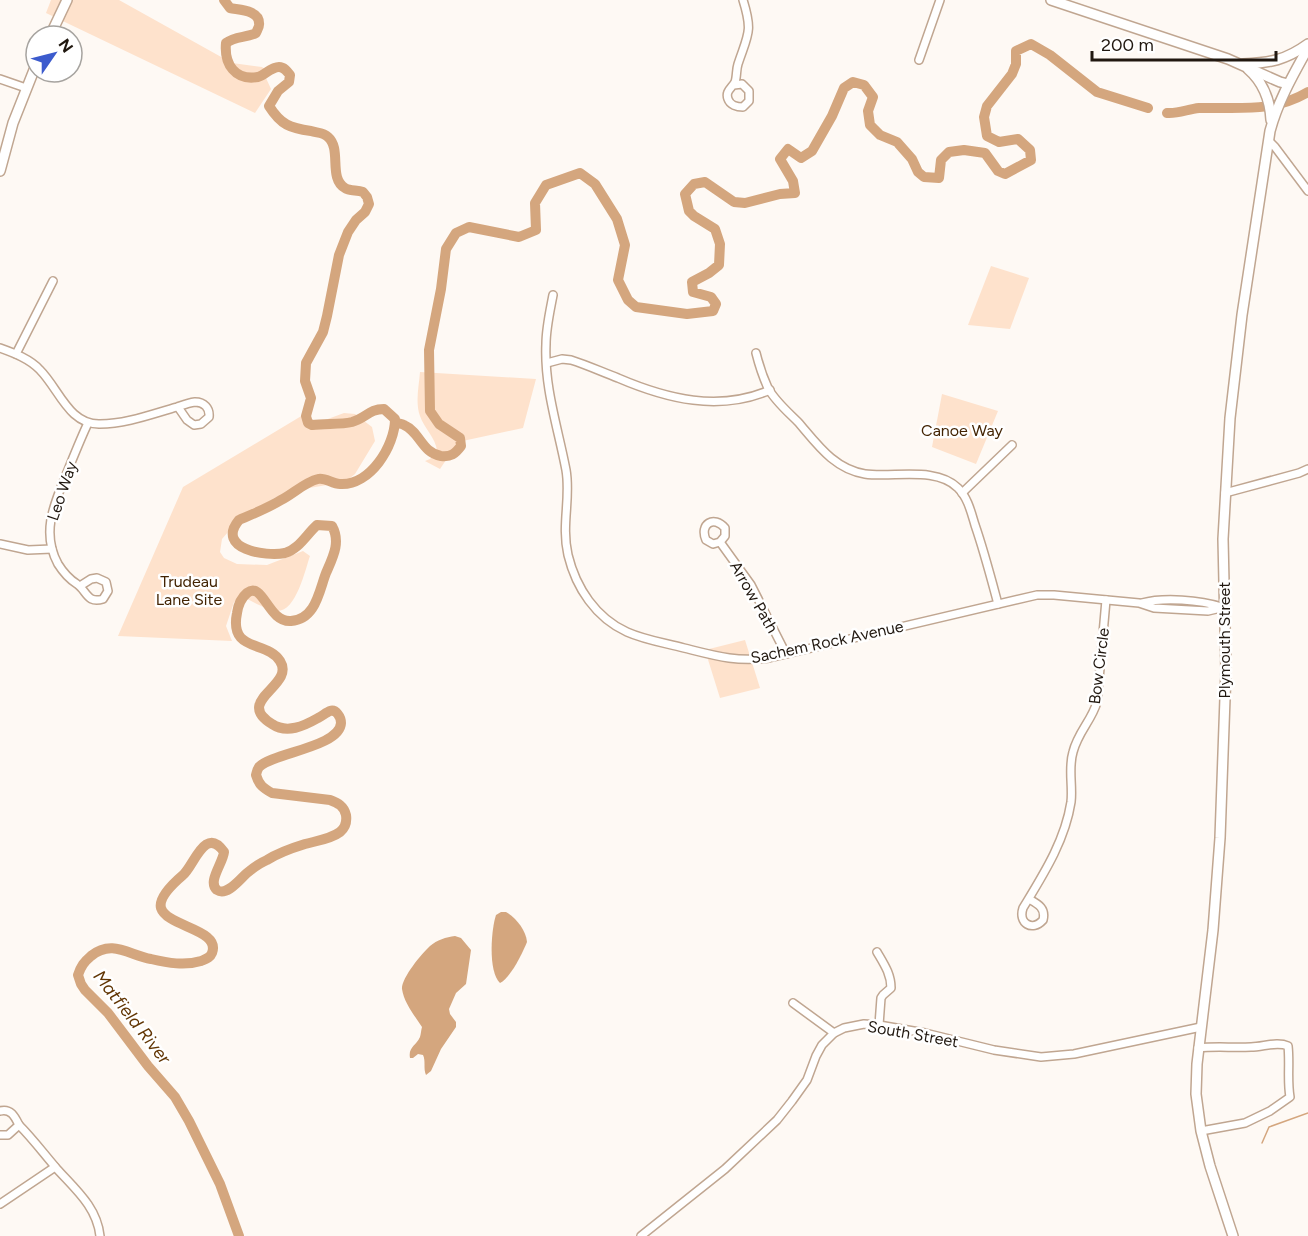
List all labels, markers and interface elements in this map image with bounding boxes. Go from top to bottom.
north arrow [24,24,84,84]
scale bar [1092,24,1276,62]
text: 200 m [1101,34,1154,56]
text: N [55,35,77,56]
park label: Canoe Way [921,421,1003,440]
street label: Leo Way [43,458,81,523]
street label: Arrow Path [726,558,782,636]
park label: Trudeau Lane Site [156,572,222,609]
street label: Plymouth Street [1215,582,1234,698]
street label: Sachem Rock Avenue [749,616,905,667]
street label: Bow Circle [1085,626,1113,705]
water label: Matfield River [89,966,176,1069]
street label: South Street [866,1017,960,1051]

